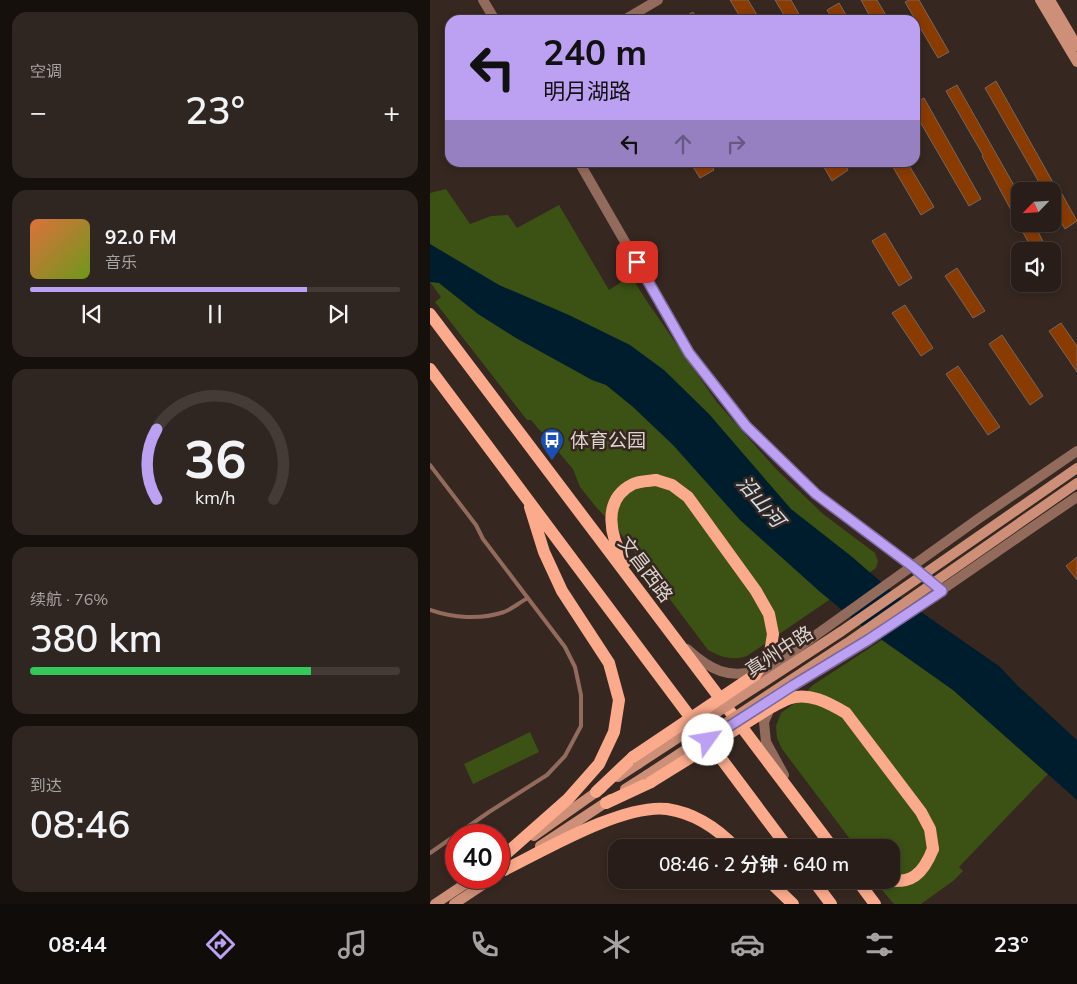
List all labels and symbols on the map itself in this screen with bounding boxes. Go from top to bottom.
north arrow [1011,182,1061,232]
pin [616,241,658,283]
bus stop icon: 体育公园 [539,427,565,461]
place label: 体育公园 [570,428,646,452]
water label: 沿山河 [732,470,793,535]
street label: 文昌西路 [614,531,678,607]
street label: 真州中路 [741,620,817,682]
position arrow [681,713,733,765]
speed limit sign: 40 [445,824,510,889]

